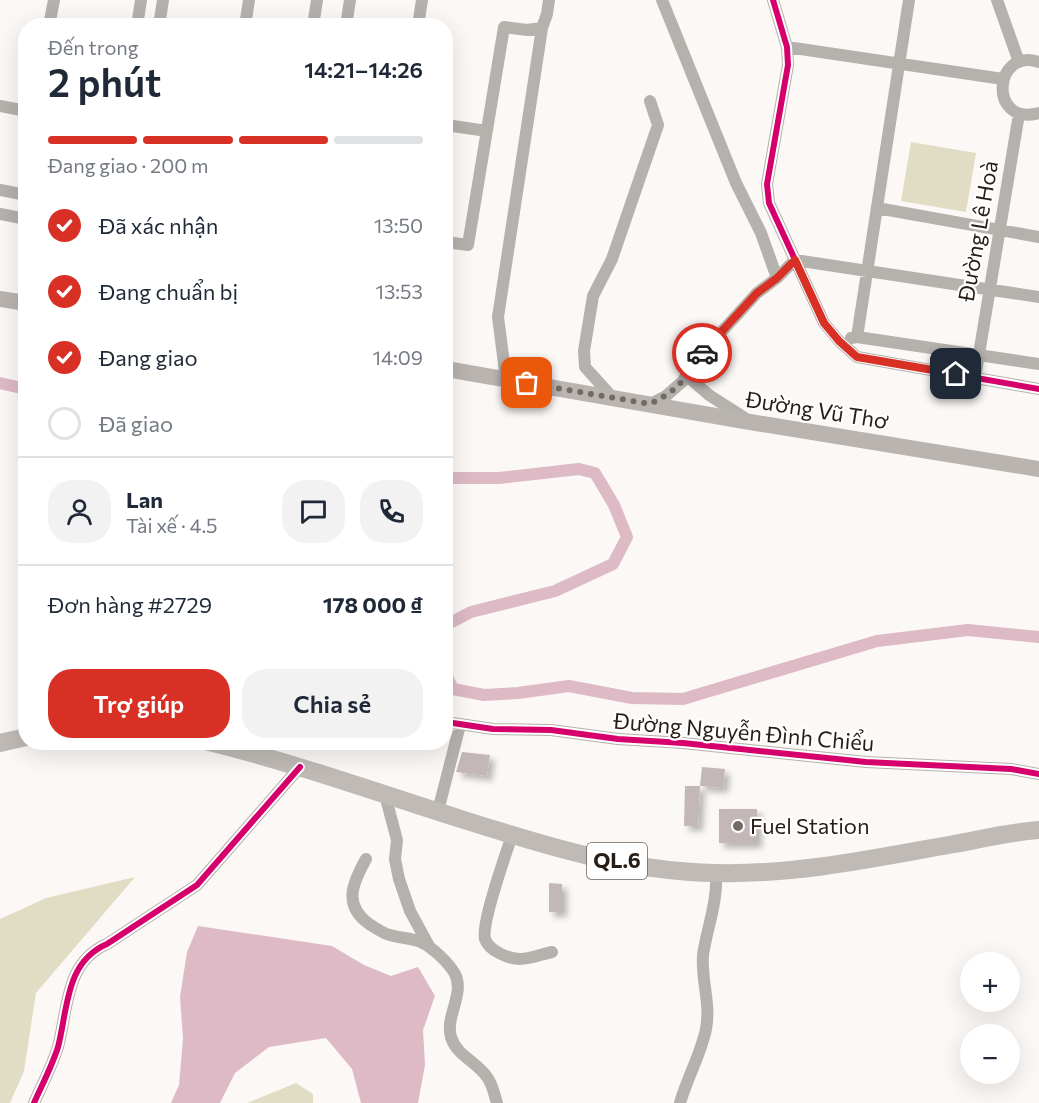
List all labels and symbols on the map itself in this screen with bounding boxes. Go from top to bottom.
street label: Đường Lê Hoà [952,159,1003,304]
courier [672,323,732,383]
pin [930,348,981,399]
pin [501,357,552,408]
street label: Đường Vũ Thơ [743,385,890,434]
street label: Đường Nguyễn Đình Chiểu [612,707,875,756]
place label: Fuel Station [750,812,870,839]
marker: Fuel Station [731,819,745,833]
road number: QL.6 [587,843,647,879]

